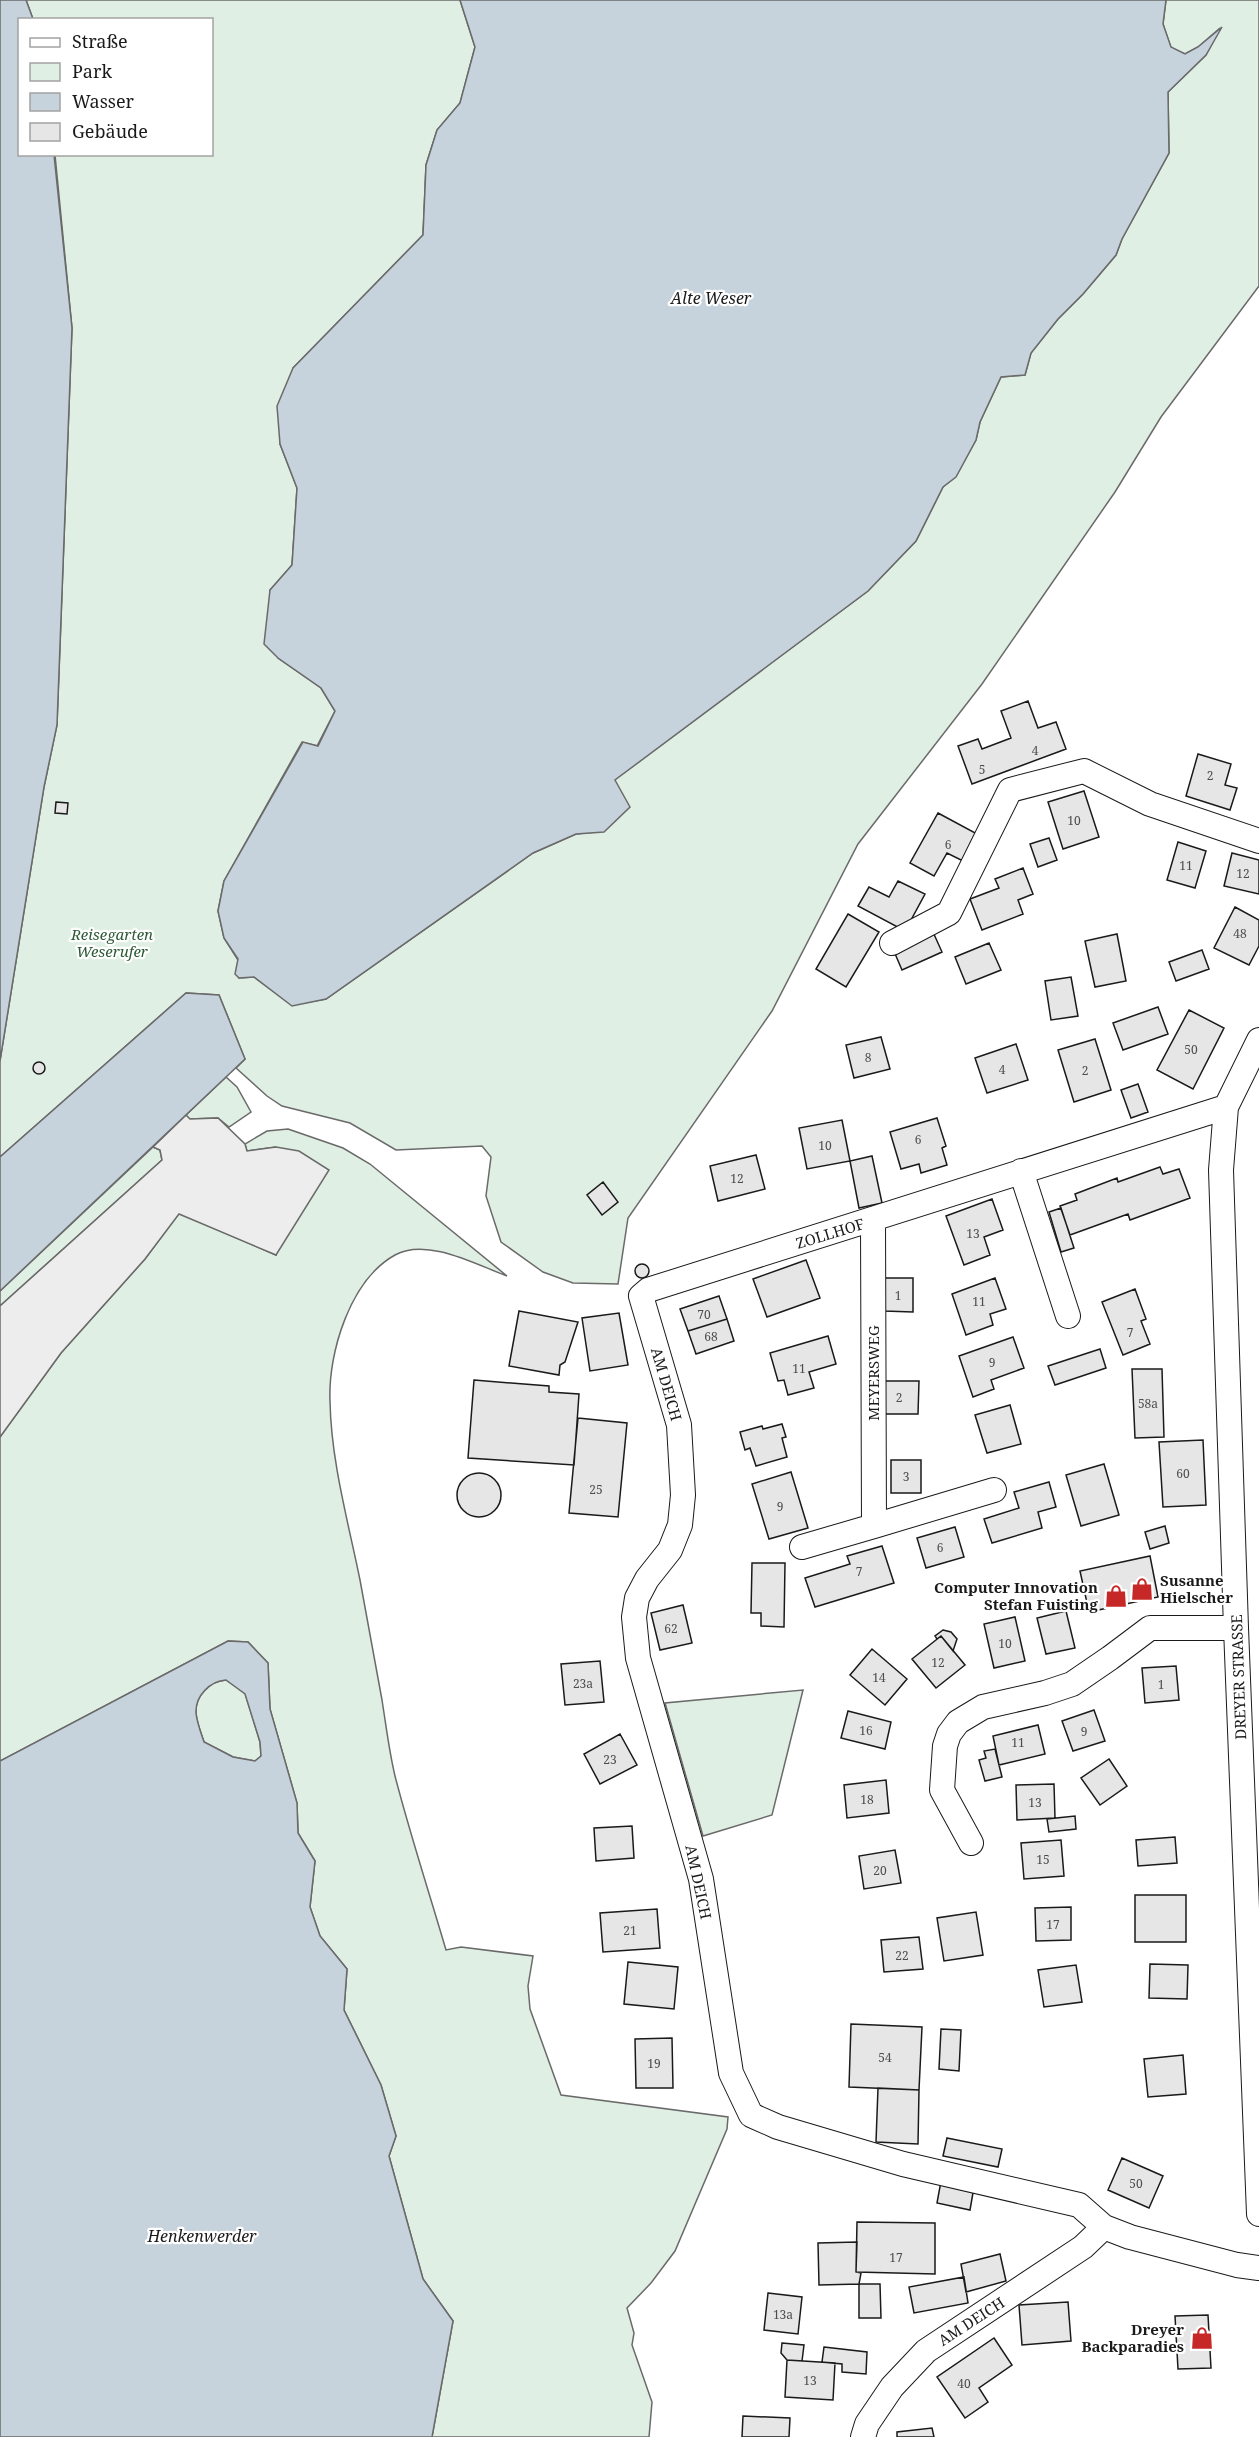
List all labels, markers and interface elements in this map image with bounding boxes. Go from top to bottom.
legend [18,18,213,156]
text: Straße [72,29,128,53]
text: Park [72,59,112,83]
text: Wasser [72,89,135,113]
text: Gebäude [72,119,148,143]
water label: Alte Weser [670,287,752,309]
house number: 4 [1032,742,1039,759]
house number: 5 [979,761,985,778]
house number: 2 [1207,767,1213,784]
house number: 10 [1067,812,1081,829]
house number: 6 [945,836,952,853]
house number: 11 [1179,857,1193,874]
house number: 12 [1236,865,1250,882]
park label: Reisegarten Weserufer [70,924,153,961]
house number: 48 [1233,925,1247,942]
house number: 50 [1184,1041,1198,1058]
house number: 8 [865,1049,872,1066]
house number: 4 [999,1061,1006,1078]
house number: 2 [1082,1062,1088,1079]
house number: 6 [915,1131,922,1148]
house number: 10 [818,1137,832,1154]
house number: 12 [730,1170,744,1187]
street label: ZOLLHOF [793,1213,867,1253]
house number: 13 [966,1225,980,1242]
house number: 1 [895,1287,901,1304]
house number: 11 [972,1293,986,1310]
house number: 70 [697,1306,711,1323]
house number: 7 [1127,1324,1134,1341]
street label: MEYERSWEG [863,1325,883,1421]
house number: 68 [704,1328,718,1345]
street label: AM DEICH [647,1345,687,1423]
house number: 9 [989,1354,995,1371]
house number: 11 [792,1360,806,1377]
house number: 2 [896,1389,902,1406]
house number: 58a [1138,1395,1158,1412]
house number: 60 [1176,1465,1190,1482]
house number: 3 [903,1468,910,1485]
house number: 25 [589,1481,603,1498]
house number: 9 [777,1498,783,1515]
house number: 6 [937,1539,944,1556]
house number: 7 [856,1563,863,1580]
place label: Susanne Hielscher [1160,1570,1233,1607]
shop icon: Susanne Hielscher [1129,1576,1155,1602]
place label: Computer Innovation Stefan Fuisting [934,1577,1099,1614]
shop icon: Computer Innovation Stefan Fuisting [1103,1583,1129,1609]
street label: DREYER STRASSE [1226,1614,1250,1740]
house number: 62 [664,1620,678,1637]
house number: 10 [998,1635,1012,1652]
house number: 12 [931,1654,945,1671]
house number: 14 [872,1669,886,1686]
house number: 23a [573,1675,593,1692]
house number: 1 [1158,1676,1164,1693]
house number: 16 [859,1722,873,1739]
house number: 9 [1081,1723,1087,1740]
house number: 11 [1011,1734,1025,1751]
house number: 23 [603,1751,617,1768]
house number: 18 [860,1791,874,1808]
house number: 13 [1028,1794,1042,1811]
street label: AM DEICH [681,1843,717,1921]
house number: 15 [1036,1851,1050,1868]
house number: 20 [873,1862,887,1879]
house number: 17 [1046,1916,1060,1933]
house number: 21 [623,1922,637,1939]
house number: 22 [895,1947,909,1964]
house number: 54 [878,2049,892,2066]
house number: 19 [647,2055,661,2072]
house number: 50 [1129,2175,1143,2192]
water label: Henkenwerder [146,2225,257,2247]
house number: 17 [889,2249,903,2266]
street label: AM DEICH [934,2292,1008,2350]
house number: 13a [773,2306,793,2323]
place label: Dreyer Backparadies [1081,2319,1184,2356]
shop icon: Dreyer Backparadies [1189,2325,1215,2351]
house number: 13 [803,2372,817,2389]
house number: 40 [957,2375,971,2392]

